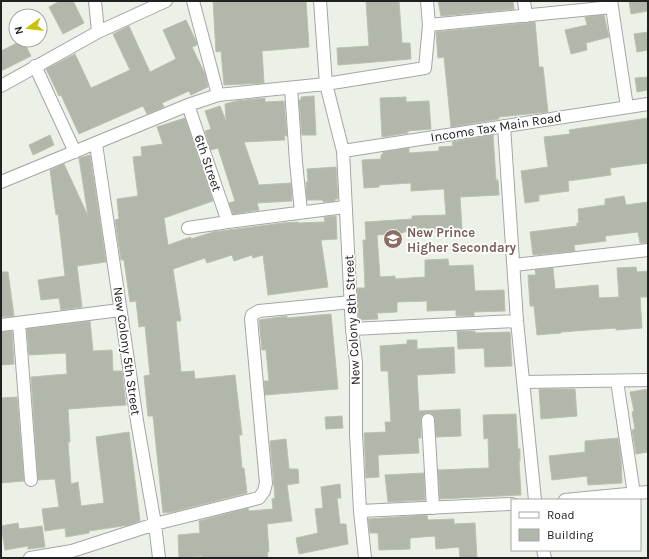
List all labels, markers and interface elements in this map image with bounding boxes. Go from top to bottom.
north arrow [8,8,48,48]
text: N [12,25,26,36]
street label: Income Tax Main Road [429,109,563,145]
street label: 6th Street [191,133,225,193]
place label: New Prince Higher Secondary [407,225,517,255]
school or university icon: New Prince Higher Secondary [382,228,404,250]
street label: New Colony 8th Street [341,254,363,385]
street label: New Colony 5th Street [111,286,143,416]
legend [511,499,641,551]
text: Road [547,508,575,522]
text: Building [547,528,594,542]

